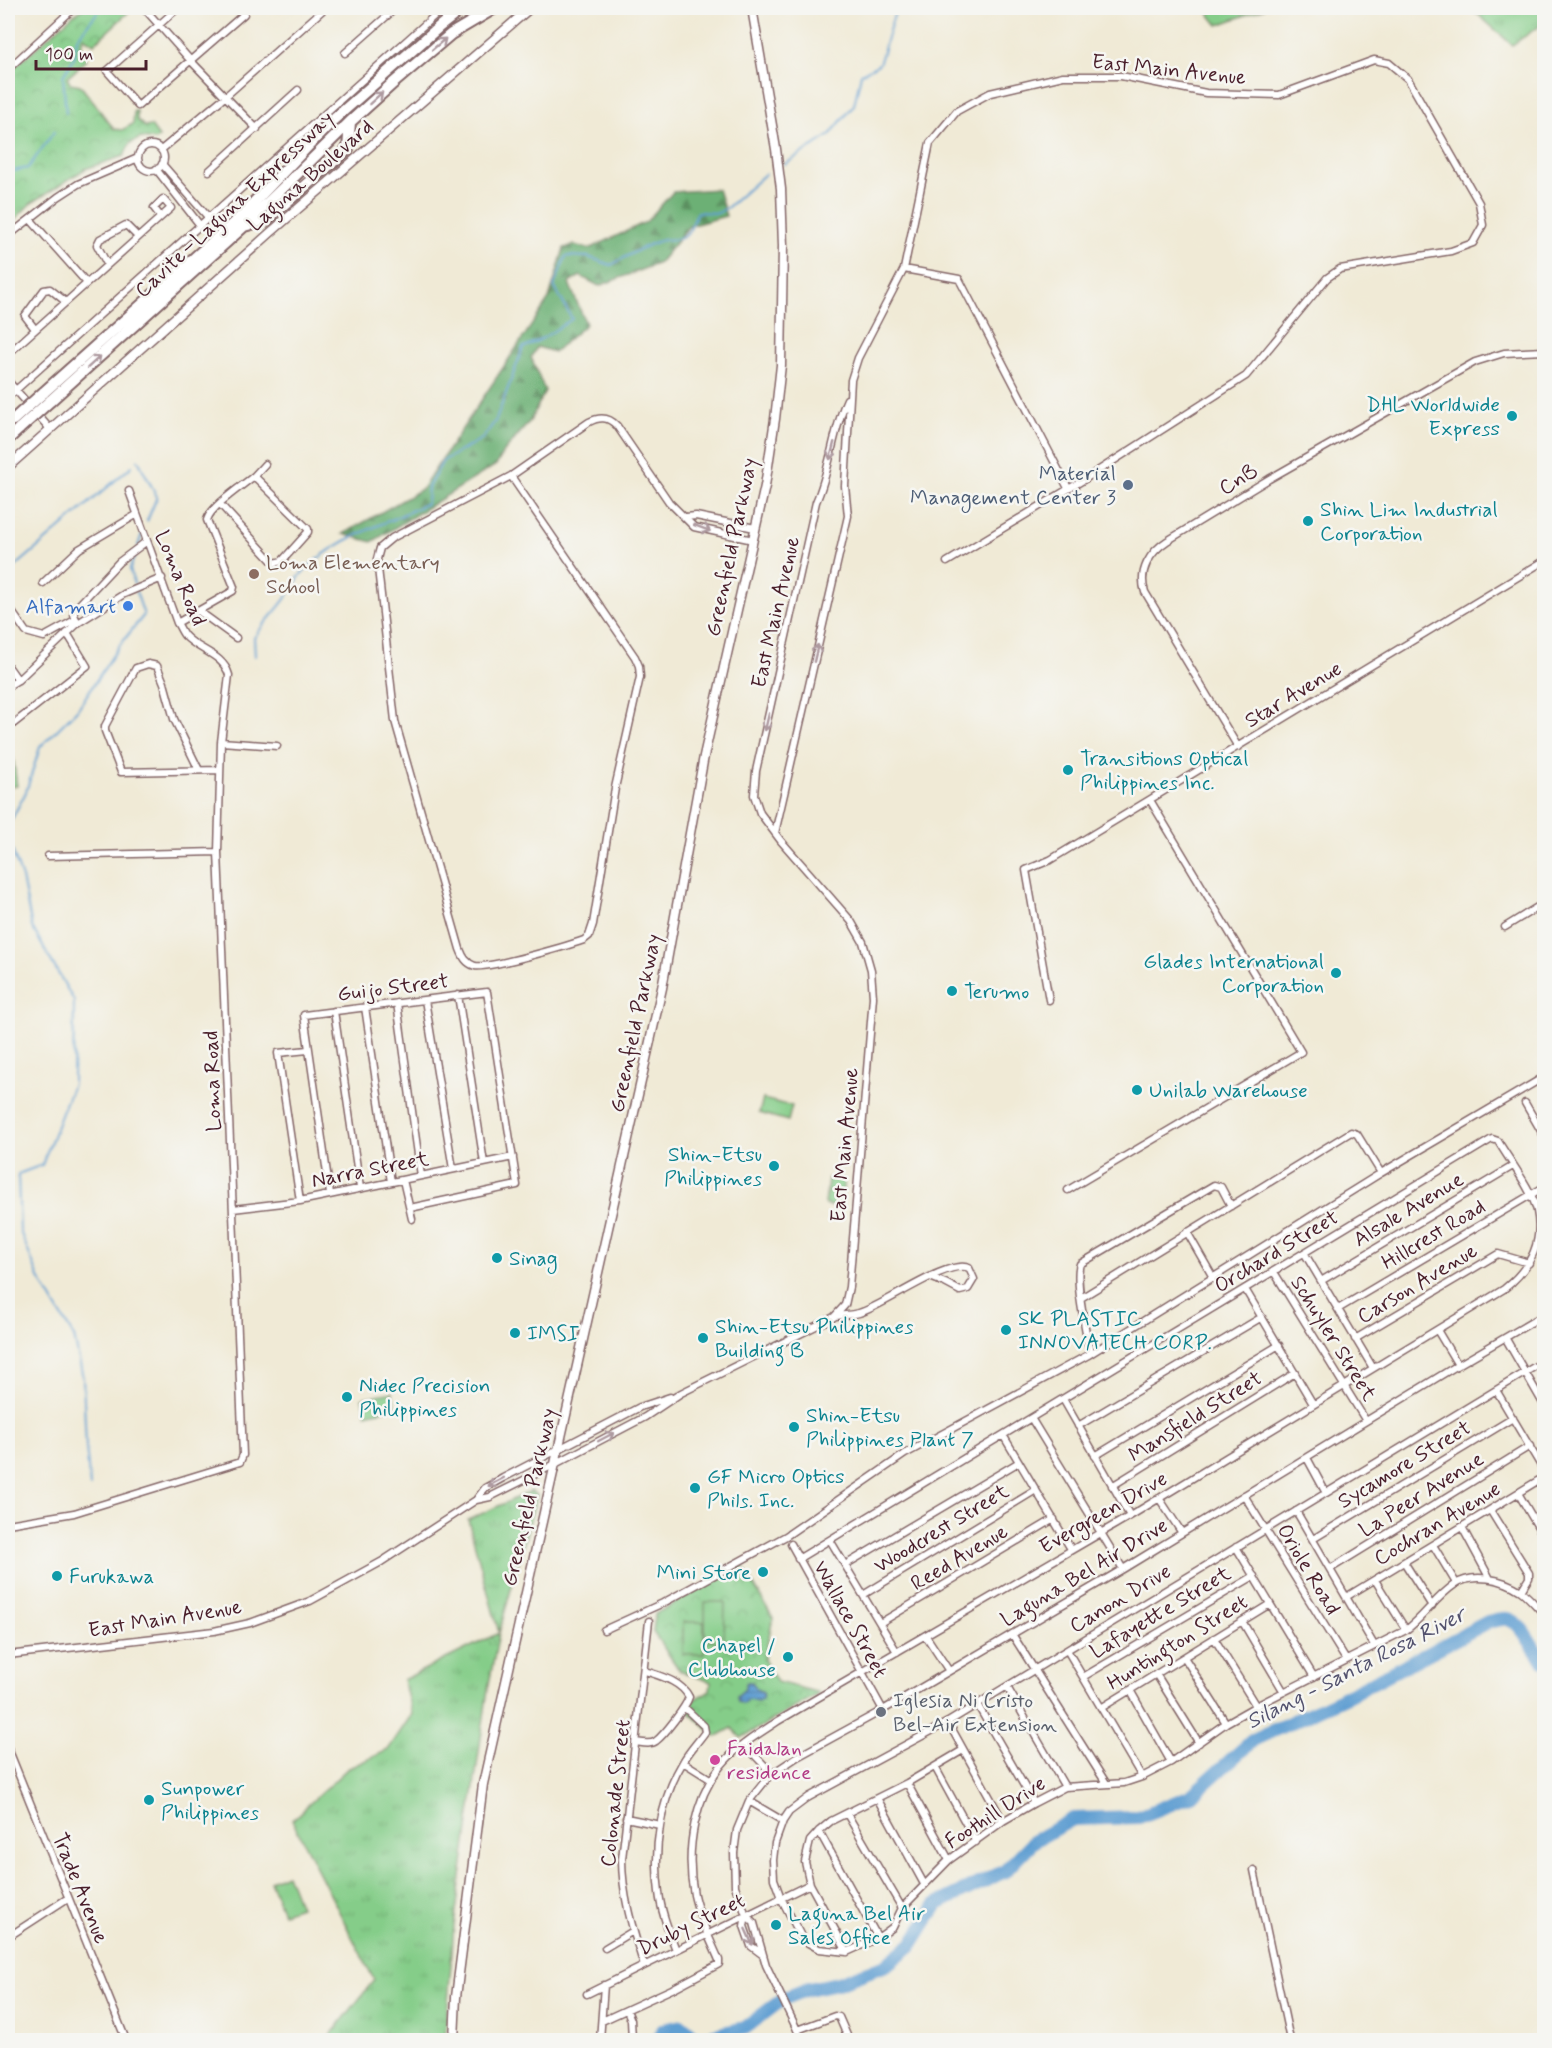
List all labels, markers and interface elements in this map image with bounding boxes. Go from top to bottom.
scale bar [36,33,146,71]
one-way arrow [431,37,446,51]
text: 100 m [45,43,93,67]
street label: East Main Avenue [1090,48,1247,92]
one-way arrow [369,91,384,105]
street label: Cavite–Laguna Expressway [129,105,342,306]
street label: Laguna Boulevard [242,113,381,240]
one-way arrow [86,355,101,369]
place label: DHL Worldwide Express [1366,391,1500,443]
marker: DHL Worldwide Express [1505,409,1519,423]
one-way arrow [825,442,837,461]
street label: Greenfield Parkway [699,455,765,639]
street label: CnB [1214,457,1263,502]
place label: Material Management Center 3 [910,460,1117,513]
marker: Material Management Center 3 [1121,478,1135,492]
place label: Shin Lim Industrial Corporation [1320,496,1498,548]
marker: Shin Lim Industrial Corporation [1301,514,1315,528]
one-way arrow [692,523,710,534]
street label: Loma Road [147,527,213,630]
street label: East Main Avenue [745,534,807,691]
place label: Loma Elementary School [266,549,440,601]
marker: Loma Elementary School [247,567,261,581]
place label: Alfamart [25,593,116,621]
marker: Alfamart [121,599,135,613]
one-way arrow [811,644,822,663]
street label: Star Avenue [1240,655,1347,735]
one-way arrow [760,713,772,732]
place label: Transitions Optical Philippines Inc. [1080,745,1248,797]
marker: Transitions Optical Philippines Inc. [1061,763,1075,777]
street label: Greenfield Parkway [603,931,669,1115]
place label: Glades International Corporation [1143,948,1324,1000]
marker: Glades International Corporation [1329,966,1343,980]
street label: Guijo Street [336,967,451,1009]
place label: Terumo [964,978,1029,1006]
marker: Terumo [945,984,959,998]
street label: Loma Road [197,1030,229,1132]
street label: East Main Avenue [824,1067,866,1223]
place label: Unilab Warehouse [1149,1077,1308,1105]
marker: Unilab Warehouse [1130,1083,1144,1097]
place label: Shin-Etsu Philippines [664,1141,762,1193]
street label: Narra Street [309,1145,432,1195]
marker: Shin-Etsu Philippines [767,1159,781,1173]
street label: Alsale Avenue [1348,1166,1469,1254]
street label: Hillcrest Road [1376,1193,1491,1277]
street label: Orchard Street [1209,1204,1344,1300]
street label: Carson Avenue [1352,1237,1483,1331]
place label: Sinag [509,1245,558,1274]
marker: Sinag [490,1251,504,1265]
street label: Schuyler Street [1284,1271,1383,1407]
place label: SK PLASTIC INNOVATECH CORP. [1018,1305,1212,1357]
place label: Shin-Etsu Philippines Building B [715,1313,914,1367]
place label: IMSI [527,1320,579,1348]
marker: SK PLASTIC INNOVATECH CORP. [999,1323,1013,1337]
marker: IMSI [508,1326,522,1340]
marker: Shin-Etsu Philippines Building B [696,1331,710,1345]
street label: Mansfield Street [1123,1364,1268,1469]
place label: Nidec Precision Philippines [359,1372,491,1424]
marker: Nidec Precision Philippines [340,1390,354,1404]
place label: Shin-Etsu Philippines Plant 7 [806,1402,974,1454]
street label: Greenfield Parkway [496,1405,564,1589]
street label: Sycamore Street [1333,1414,1476,1516]
marker: Shin-Etsu Philippines Plant 7 [787,1420,801,1434]
one-way arrow [597,1431,615,1442]
street label: La Peer Avenue [1354,1445,1489,1544]
place label: GF Micro Optics Phils. Inc. [707,1463,844,1515]
street label: Evergreen Drive [1034,1465,1173,1562]
street label: Cochran Avenue [1369,1475,1506,1573]
one-way arrow [488,1477,506,1488]
street label: Woodcrest Street [869,1477,1015,1580]
marker: GF Micro Optics Phils. Inc. [688,1481,702,1495]
street label: Laguna Bel Air Drive [996,1512,1174,1636]
street label: Reed Avenue [906,1518,1013,1598]
street label: Oriole Road [1270,1519,1346,1620]
street label: Wallace Street [806,1556,894,1683]
street label: Canon Drive [1065,1558,1176,1640]
place label: Mini Store [657,1559,751,1587]
street label: Lafayette Street [1085,1559,1237,1666]
place label: Furukawa [69,1563,154,1591]
marker: Mini Store [756,1565,770,1579]
marker: Furukawa [50,1569,64,1583]
street label: Huntington Street [1102,1588,1254,1699]
street label: East Main Avenue [86,1593,244,1645]
water label: Silang - Santa Rosa River [1242,1600,1473,1737]
place label: Chapel / Clubhouse [688,1632,776,1684]
marker: Chapel / Clubhouse [781,1650,795,1664]
place label: Iglesia Ni Cristo Bel-Air Extension [893,1687,1058,1739]
marker: Iglesia Ni Cristo Bel-Air Extension [874,1705,888,1719]
street label: Colonade Street [594,1718,638,1868]
place label: Faidalan residence [727,1735,811,1787]
marker: Faidalan residence [708,1753,722,1767]
street label: Foothill Drive [940,1770,1051,1856]
place label: Sunpower Philippines [161,1775,259,1827]
marker: Sunpower Philippines [142,1793,156,1807]
street label: Trade Avenue [45,1829,115,1948]
street label: Druby Street [633,1887,750,1963]
place label: Laguna Bel Air Sales Office [788,1900,925,1952]
marker: Laguna Bel Air Sales Office [769,1918,783,1932]
one-way arrow [743,1928,755,1946]

